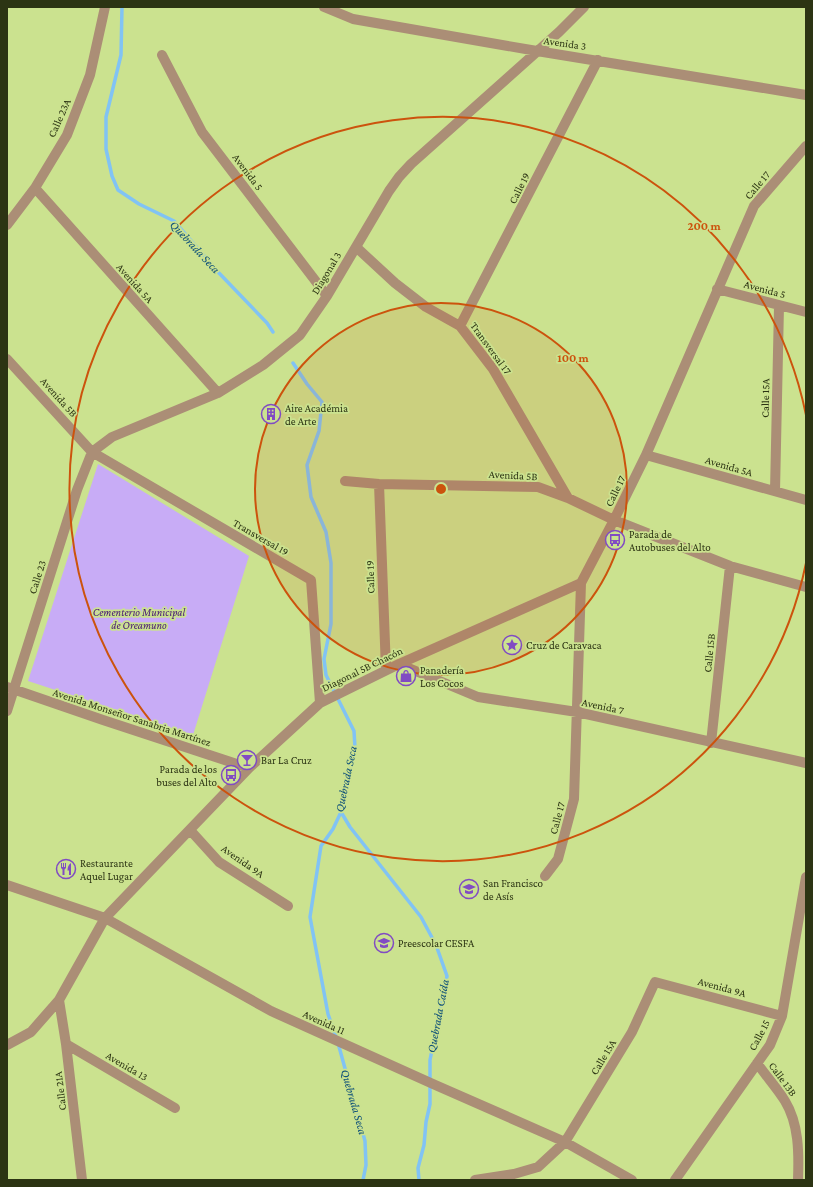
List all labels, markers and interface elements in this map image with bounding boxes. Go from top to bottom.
street label: Avenida 3 [543,34,587,52]
street label: Calle 23A [45,96,73,139]
street label: Avenida 5 [230,151,266,193]
street label: Calle 17 [742,169,772,201]
street label: Calle 19 [506,170,532,206]
water label: Quebrada Seca [167,218,223,277]
text: 200 m [687,219,721,233]
street label: Diagonal 3 [309,250,344,297]
street label: Avenida 5A [114,261,156,306]
street label: Avenida 5 [743,278,787,300]
street label: Transversal 17 [468,320,514,376]
text: 100 m [557,351,590,365]
street label: Avenida 5B [38,375,80,419]
street label: Calle 15A [759,378,771,418]
place label: Aire Académia de Arte [285,402,348,427]
building icon: Aire Académia de Arte [260,403,282,425]
street label: Avenida 5A [704,454,755,479]
street label: Avenida 5B [488,468,538,482]
street label: Calle 17 [602,474,628,508]
centre of rings [434,482,448,496]
street label: Transversal 19 [231,516,291,558]
place label: Parada de Autobuses del Alto [629,528,711,553]
bus stop icon: Parada de Autobuses del Alto [604,529,626,551]
street label: Calle 23 [26,559,48,595]
street label: Calle 19 [363,560,377,594]
park label: Cementerio Municipal de Oreamuno [93,606,186,631]
street label: Calle 15B [701,633,717,673]
place icon: Cruz de Caravaca [501,634,523,656]
place label: Cruz de Caravaca [526,639,602,651]
street label: Diagonal 5B Chacón [320,644,405,695]
place label: Panadería Los Cocos [420,664,464,689]
shop icon: Panadería Los Cocos [395,665,417,687]
street label: Avenida Monseñor Sanabria Martínez [51,686,213,748]
street label: Avenida 7 [581,696,625,716]
water label: Quebrada Seca [332,744,360,813]
bar icon: Bar La Cruz [236,749,258,771]
place label: Bar La Cruz [261,754,312,766]
place label: Parada de los buses del Alto [156,763,218,788]
bus stop icon: Parada de los buses del Alto [220,764,242,786]
street label: Calle 17 [547,801,567,835]
street label: Avenida 9A [219,842,267,880]
place label: Restaurante Aquel Lugar [80,857,133,883]
restaurant icon: Restaurante Aquel Lugar [55,858,77,880]
place label: San Francisco de Asís [483,877,544,902]
school or university icon: San Francisco de Asís [458,878,480,900]
school or university icon: Preescolar CESFA [373,932,395,954]
place label: Preescolar CESFA [398,937,475,949]
street label: Avenida 9A [697,975,748,999]
water label: Quebrada Caída [424,978,452,1054]
street label: Avenida 11 [301,1007,347,1037]
street label: Calle 15 [746,1018,772,1052]
street label: Calle 15A [588,1036,619,1077]
street label: Avenida 13 [104,1049,150,1083]
street label: Calle 13B [767,1060,799,1098]
water label: Quebrada Seca [338,1068,370,1136]
street label: Calle 21A [52,1070,68,1111]

